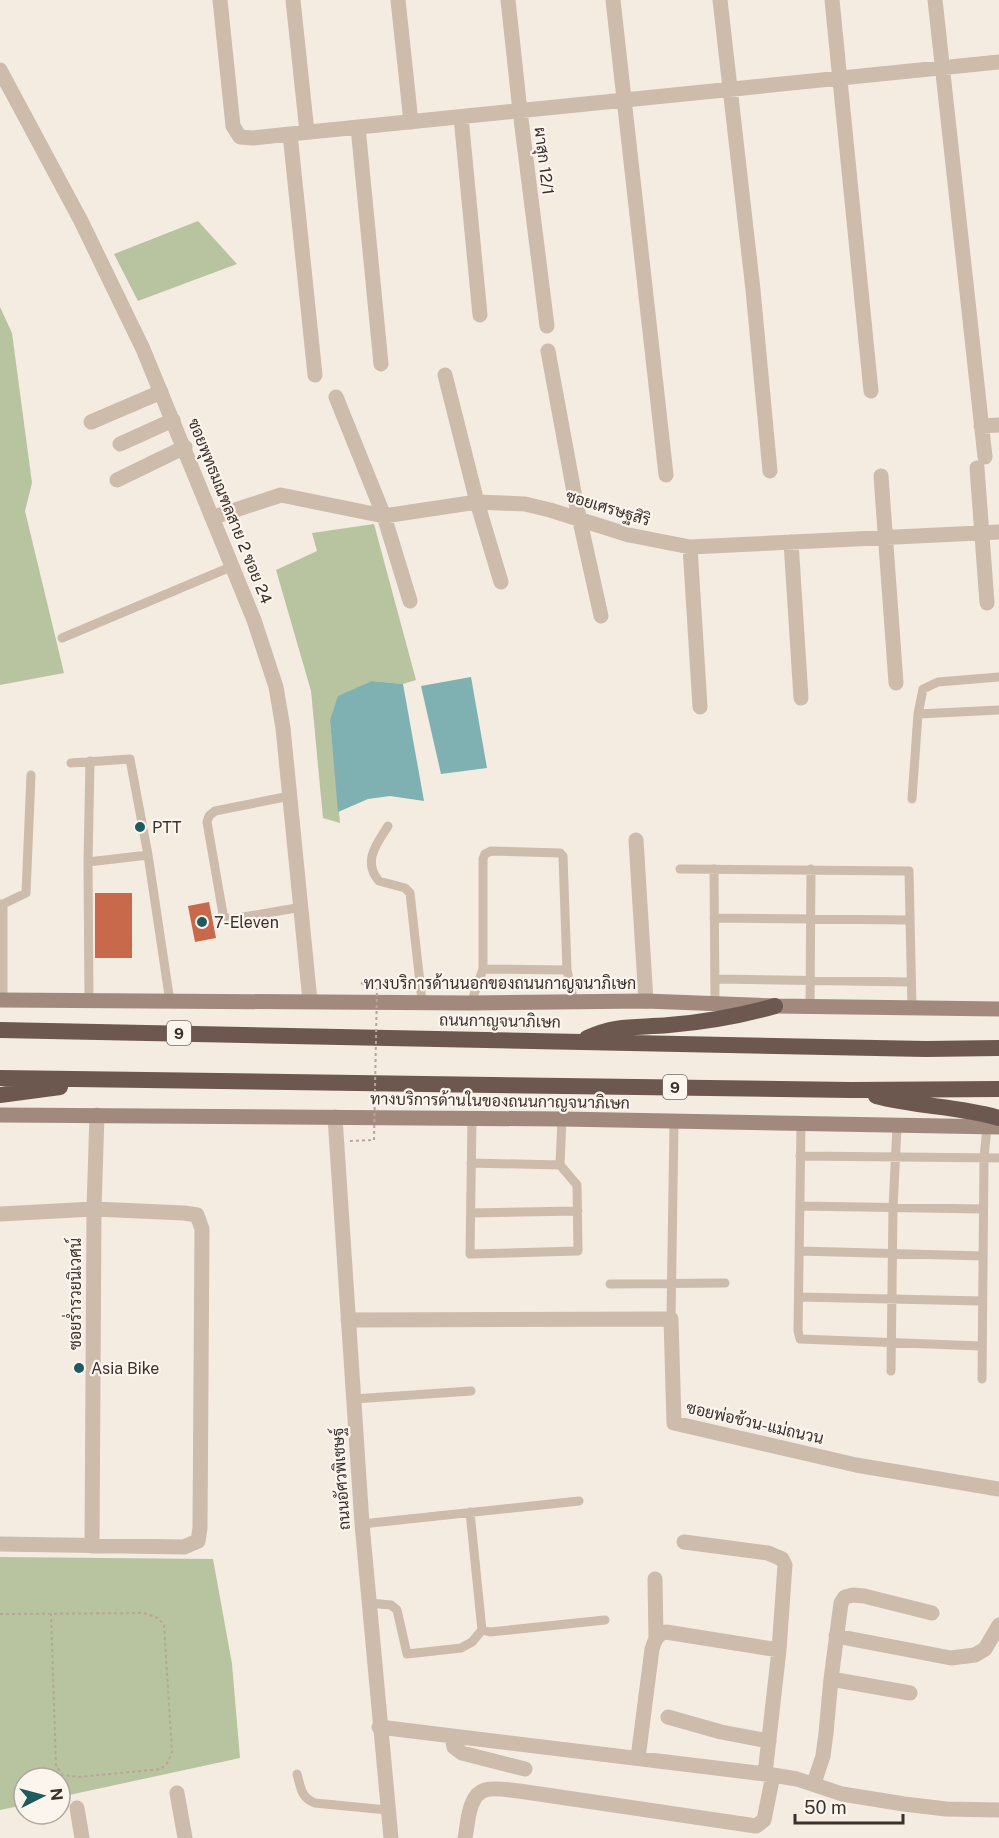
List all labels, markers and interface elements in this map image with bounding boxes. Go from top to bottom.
street label: ผาสุก 12/1 [528,126,558,196]
street label: ซอยพุทธมณฑลสาย 2 ซอย 24 [182,416,276,607]
street label: ซอยเศรษฐสิริ [563,486,653,531]
place label: PTT [152,818,182,837]
marker: PTT [133,820,147,834]
place label: 7-Eleven [214,913,279,932]
marker: 7-Eleven [195,915,209,929]
street label: ทางบริการด้านนอกของถนนกาญจนาภิเษก [364,973,636,993]
street label: ถนนกาญจนาภิเษก [439,1010,561,1032]
road number: 9 [167,1021,191,1045]
road number: 9 [663,1075,687,1099]
street label: ทางบริการด้านในของถนนกาญจนาภิเษก [370,1087,630,1113]
street label: ซอยร่ำรวยนิเวศน์ [61,1238,85,1350]
place label: Asia Bike [91,1359,159,1378]
marker: Asia Bike [72,1361,86,1375]
street label: ซอยพ่อช้วน-แม่ถนวน [684,1397,826,1448]
street label: ถนนอัศวพิเชษฐ์ [325,1427,355,1531]
north arrow [12,1766,72,1826]
text: N [46,1787,67,1802]
scale bar [795,1787,903,1825]
text: 50 m [804,1797,847,1818]

